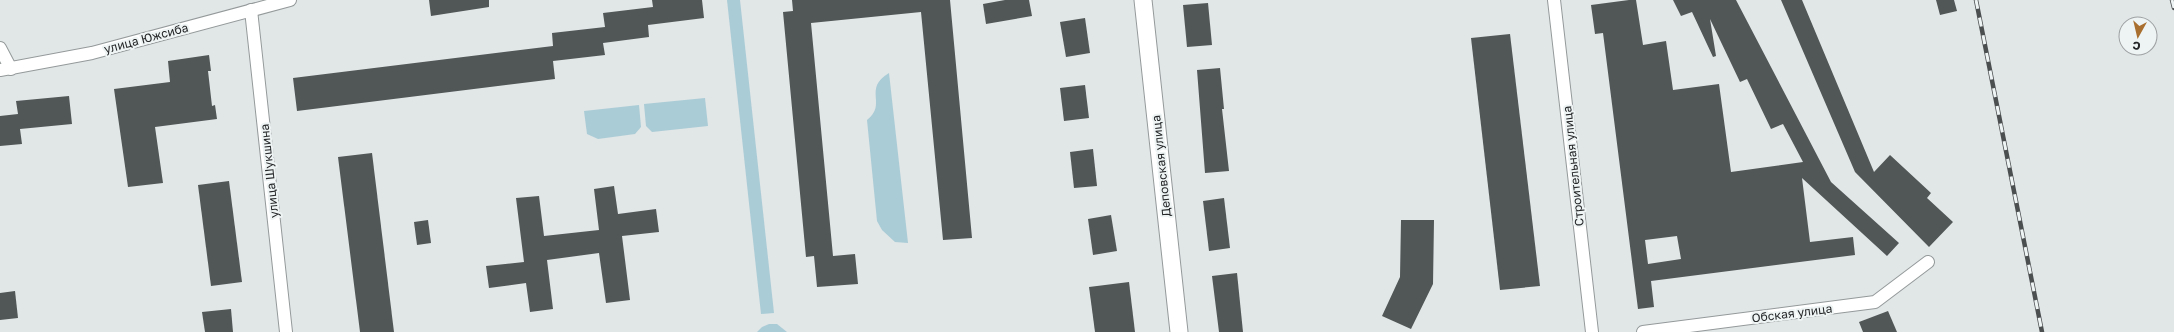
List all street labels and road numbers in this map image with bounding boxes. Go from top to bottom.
street label: улица Южсиба [102,20,190,56]
street label: Строительная улица [1559,105,1587,227]
street label: Деповская улица [1148,115,1174,217]
street label: улица Шукшина [257,123,281,219]
street label: Обская улица [1751,301,1833,325]

